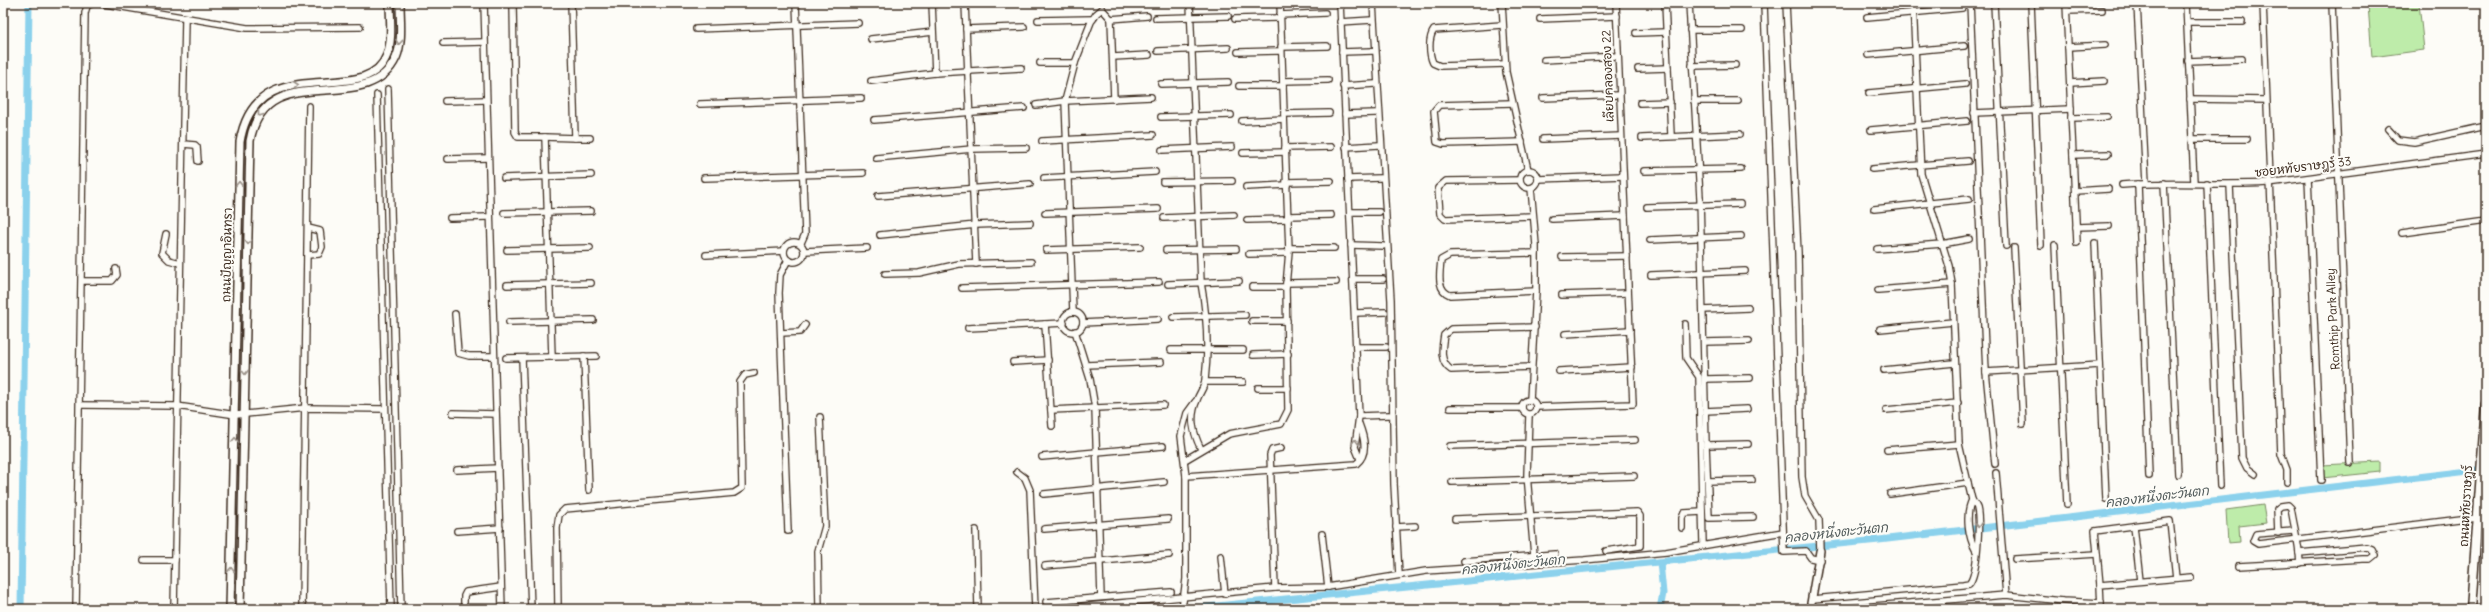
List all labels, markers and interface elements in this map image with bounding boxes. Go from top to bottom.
street label: เลียบคลองสอง 22 [1598,29,1617,122]
one-way arrow [395,39,404,45]
one-way arrow [293,81,299,90]
one-way arrow [258,110,265,117]
street label: ซอยหทัยราษฎร์ 33 [2254,153,2352,181]
one-way arrow [235,181,244,187]
street label: ถนนปัญญาอินทรา [218,208,235,302]
one-way arrow [244,239,252,245]
street label: Romthip Park Alley [2322,268,2343,370]
one-way arrow [241,369,249,375]
one-way arrow [231,437,239,443]
one-way arrow [1351,439,1360,445]
street label: ถนนหทัยราษฎร์ [2456,464,2476,547]
water label: คลองหนึ่งตะวันตก [2104,478,2210,511]
water label: คลองหนึ่งตะวันตก [1783,515,1889,546]
one-way arrow [1973,521,1982,528]
water label: คลองหนึ่งตะวันตก [1460,547,1566,578]
one-way arrow [227,567,236,573]

